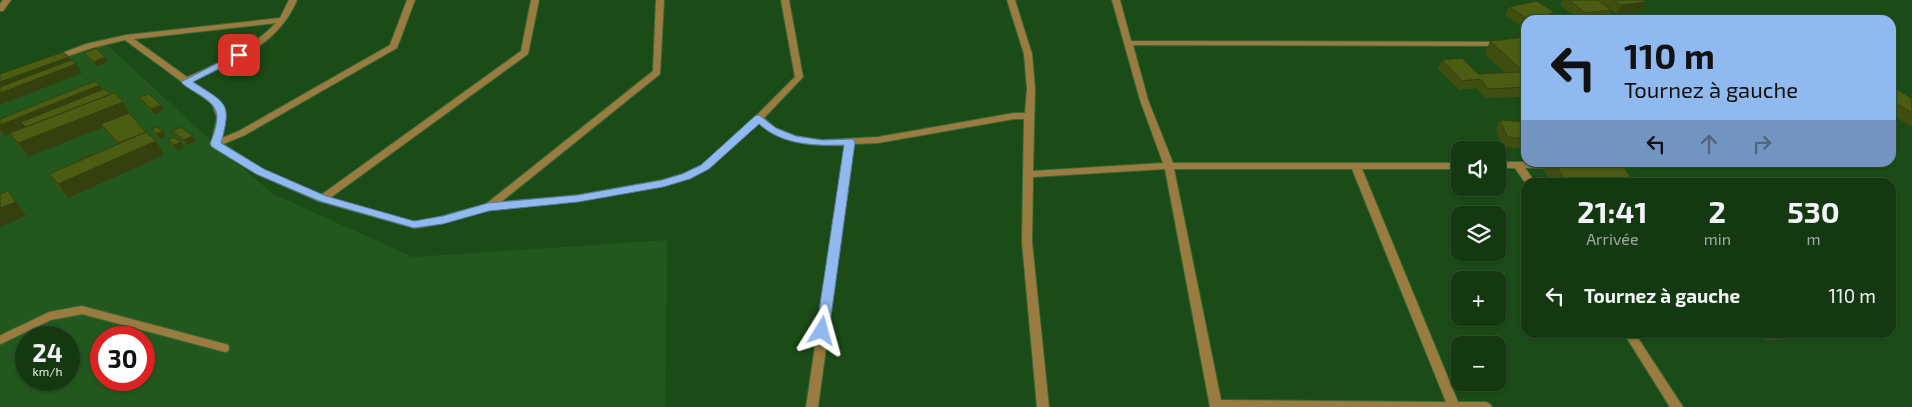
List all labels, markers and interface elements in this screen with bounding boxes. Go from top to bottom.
pin [218,34,260,76]
text: 110 m [1624,34,1715,76]
icon: left [1541,35,1606,100]
icon: arrive [225,41,253,69]
text: Tournez à gauche [1624,76,1798,102]
icon: left [1642,130,1670,158]
icon: ahead [1695,130,1723,158]
icon: right [1748,130,1776,158]
map controls [1451,141,1506,391]
button: sound [1451,141,1506,196]
text: 21:41 [1577,193,1647,229]
text: 2 [1709,193,1726,229]
text: 530 [1787,193,1840,229]
button: layers [1451,206,1506,261]
text: Arrivée [1586,229,1639,248]
text: min [1704,229,1731,248]
text: m [1806,229,1820,248]
button: + [1451,271,1506,326]
icon: left [1541,282,1569,310]
text: Tournez à gauche [1584,284,1740,307]
text: 110 m [1829,284,1876,307]
position arrow [795,304,847,356]
speed limit sign: 30 [90,326,155,391]
button: − [1451,336,1506,391]
text: 24 [32,337,63,367]
text: km/h [33,364,62,378]

